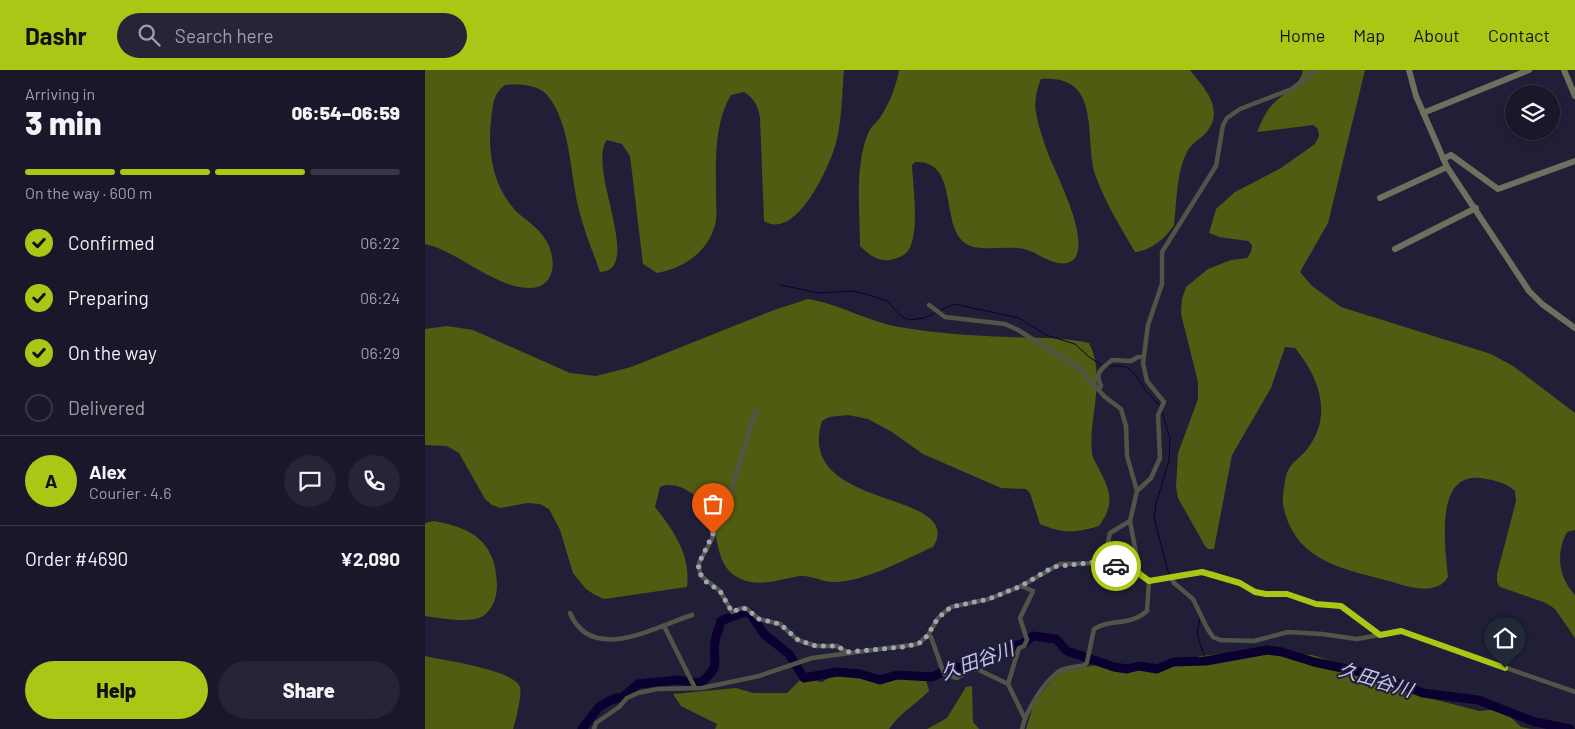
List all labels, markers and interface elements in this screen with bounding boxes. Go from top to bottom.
search box [117,13,467,58]
text: Dashr [25,21,87,50]
icon: search [135,21,163,49]
text: Search here [175,24,274,47]
text: Home [1279,24,1325,46]
text: Map [1353,24,1385,46]
text: About [1413,24,1460,46]
text: Contact [1488,24,1550,46]
text: Arriving in [25,84,95,103]
map controls [1505,85,1560,140]
button: layers [1505,85,1560,140]
text: 06:54–06:59 [291,101,400,124]
text: 3 min [25,103,102,141]
text: On the way · 600 m [25,183,152,202]
icon: check [25,229,53,257]
text: Confirmed [68,231,155,254]
text: 06:22 [360,233,400,252]
icon: check [25,284,53,312]
text: Preparing [68,286,149,309]
text: 06:24 [360,288,400,307]
icon: check [25,339,53,367]
text: On the way [68,341,157,364]
text: 06:29 [360,343,400,362]
text: Delivered [68,396,145,419]
button: chat [284,455,336,507]
button: phone [348,455,400,507]
text: Alex [89,460,127,483]
text: A [45,469,57,492]
text: Courier · 4.6 [89,483,172,502]
pin [692,483,734,534]
icon: bag [699,490,727,518]
courier [1091,541,1141,591]
text: Order #4690 [25,547,128,570]
text: ¥2,090 [340,547,400,570]
icon: car [1102,552,1130,580]
pin [1484,617,1526,668]
icon: home [1491,624,1519,652]
water label: 久田谷川 [937,636,1019,684]
water label: 久田谷川 [1336,657,1418,702]
button: Help [25,661,208,719]
button: Share [218,661,400,719]

